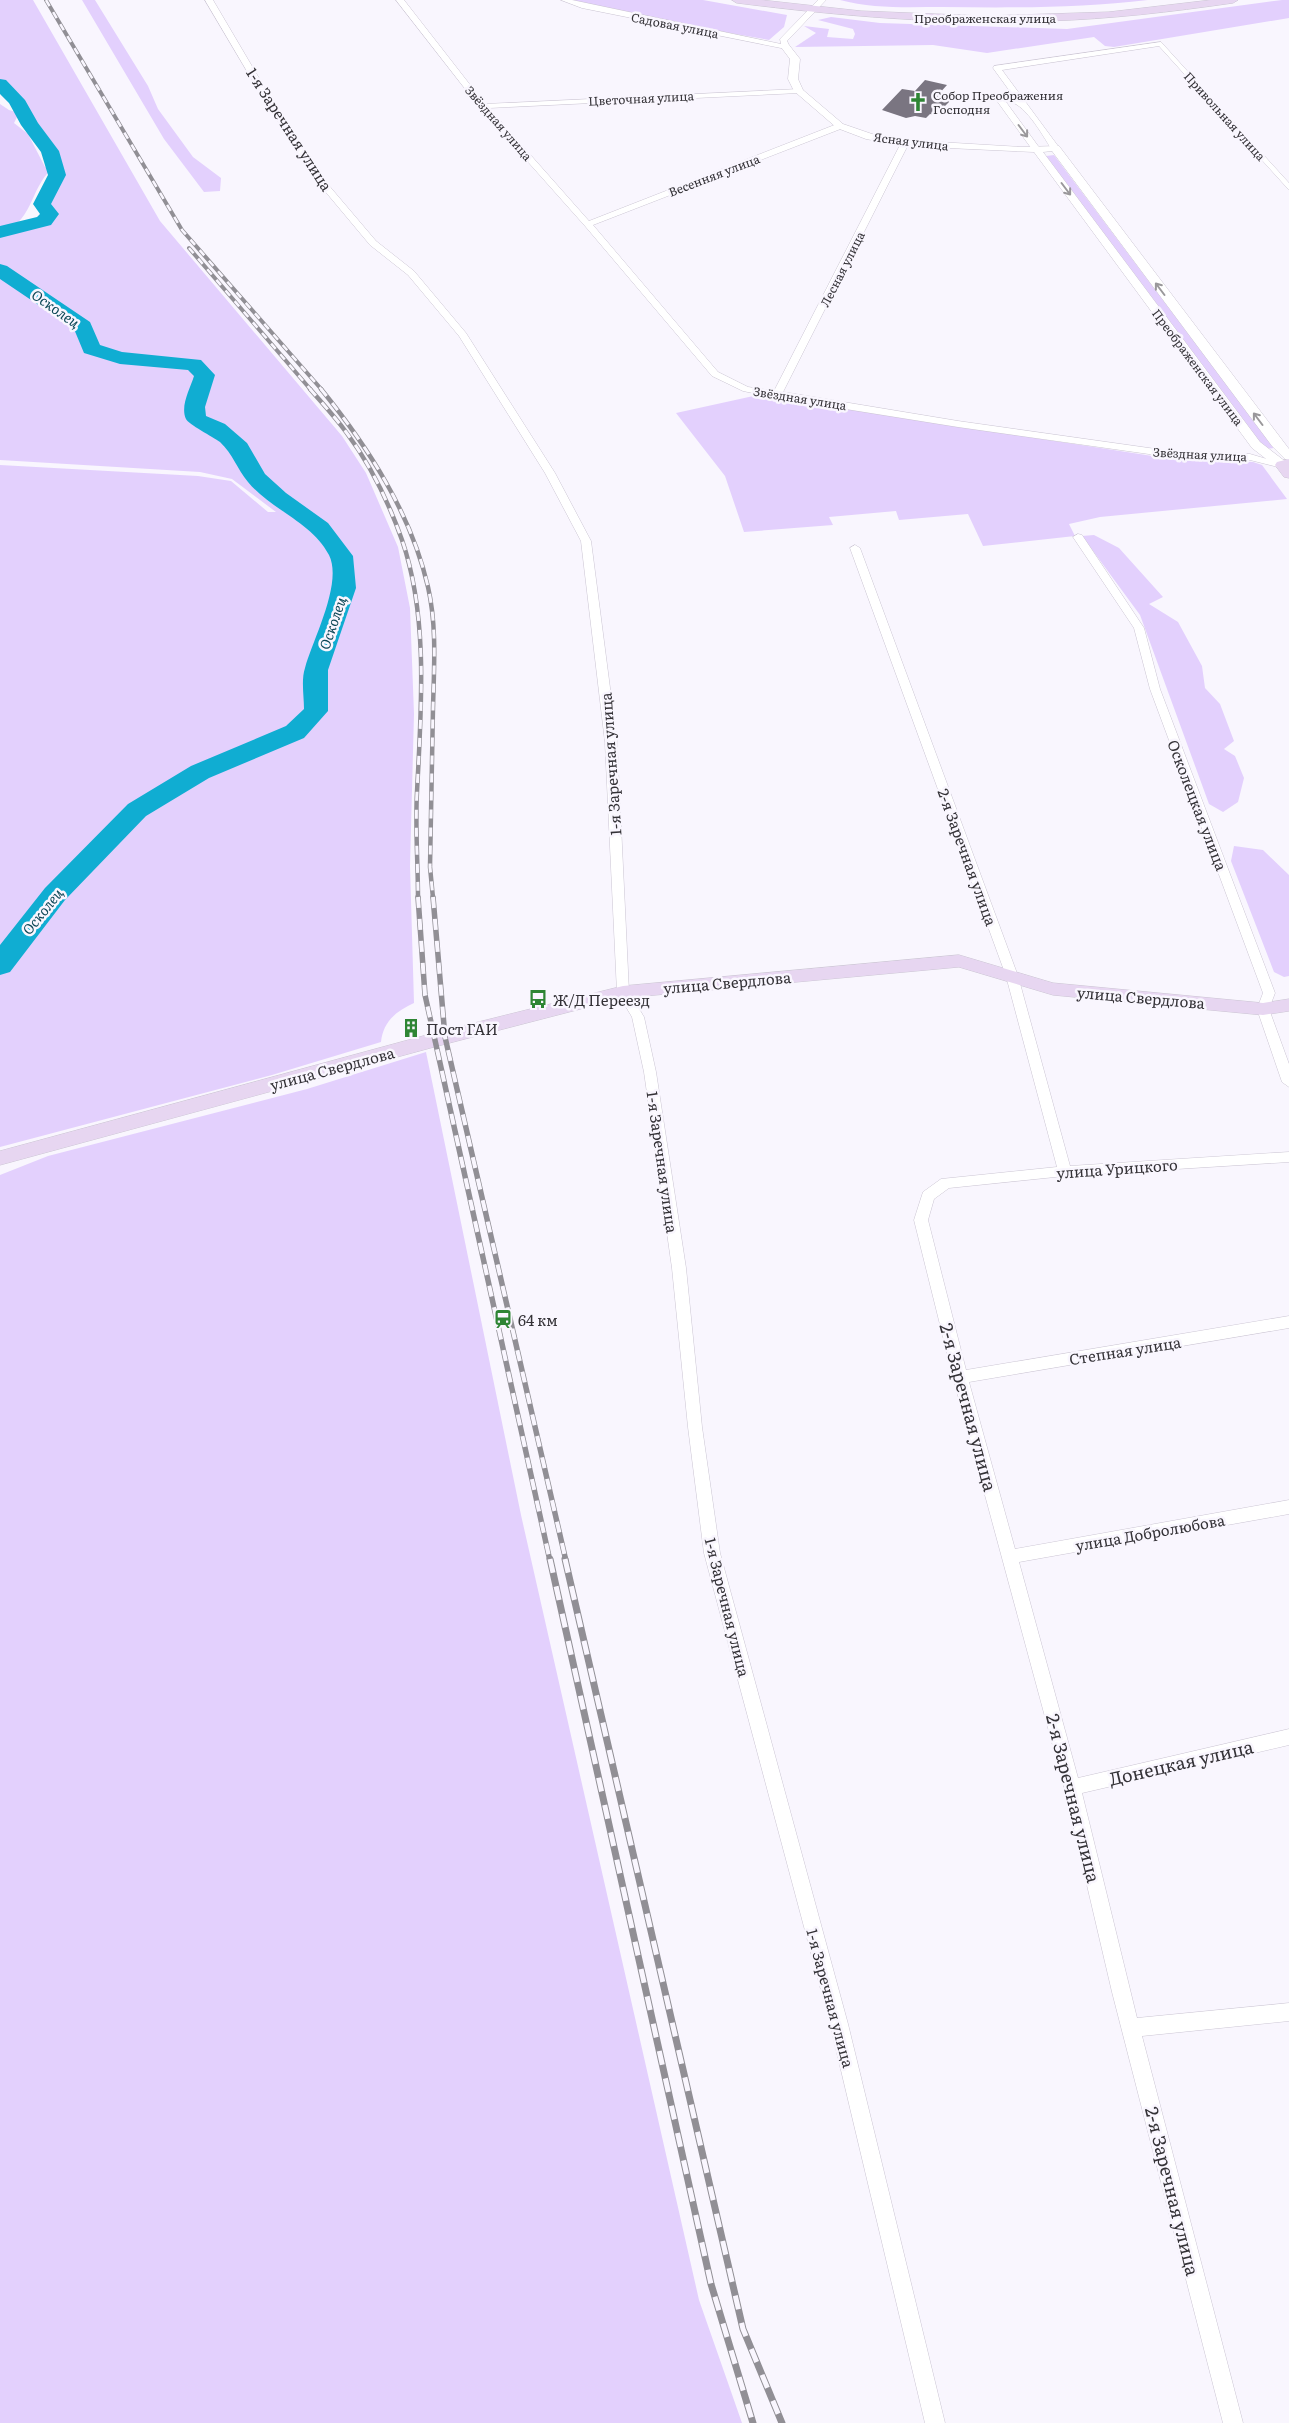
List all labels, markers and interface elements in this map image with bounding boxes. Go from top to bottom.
street label: Садовая улица [630,8,721,42]
street label: Преображенская улица [914,9,1057,27]
street label: 1-я Заречная улица [241,63,339,196]
street label: Привольная улица [1180,67,1270,165]
street label: Звёздная улица [461,82,537,165]
street label: Цветочная улица [588,86,695,110]
place label: Собор Преображения Господня [933,86,1063,118]
church icon: Собор Преображения Господня [907,91,929,113]
one-way arrow [1018,124,1028,138]
street label: Ясная улица [872,127,950,155]
street label: Весенняя улица [666,149,763,201]
one-way arrow [1061,182,1071,196]
street label: Лесная улица [815,228,869,310]
one-way arrow [1155,283,1166,296]
water label: Осколец [28,284,84,332]
street label: Преображенская улица [1148,305,1248,430]
street label: Звёздная улица [752,382,848,414]
one-way arrow [1253,412,1263,426]
street label: Звёздная улица [1153,443,1248,465]
water label: Осколец [314,594,350,652]
street label: 1-я Заречная улица [593,691,626,836]
street label: Осколецкая улица [1162,736,1234,875]
street label: 2-я Заречная улица [932,785,1004,930]
water label: Осколец [17,883,67,938]
street label: улица Свердлова [662,965,793,999]
street label: улица Свердлова [1076,980,1207,1014]
bus stop icon: Ж/Д Переезд [527,988,549,1010]
place label: Ж/Д Переезд [553,988,650,1011]
building icon: Пост ГАИ [400,1017,422,1039]
place label: Пост ГАИ [426,1017,498,1040]
street label: улица Свердлова [267,1040,398,1096]
street label: 1-я Заречная улица [642,1090,684,1235]
street label: улица Урицкого [1056,1152,1179,1184]
station icon: 64 км [492,1308,514,1330]
place label: 64 км [518,1308,558,1331]
street label: 2-я Заречная улица [934,1320,1005,1495]
street label: Степная улица [1067,1330,1184,1370]
street label: улица Добролюбова [1073,1507,1227,1556]
street label: 1-я Заречная улица [700,1535,757,1680]
street label: 2-я Заречная улица [1040,1711,1108,1886]
street label: Донецкая улица [1106,1732,1256,1792]
street label: 1-я Заречная улица [801,1926,861,2071]
street label: 2-я Заречная улица [1139,2104,1207,2279]

